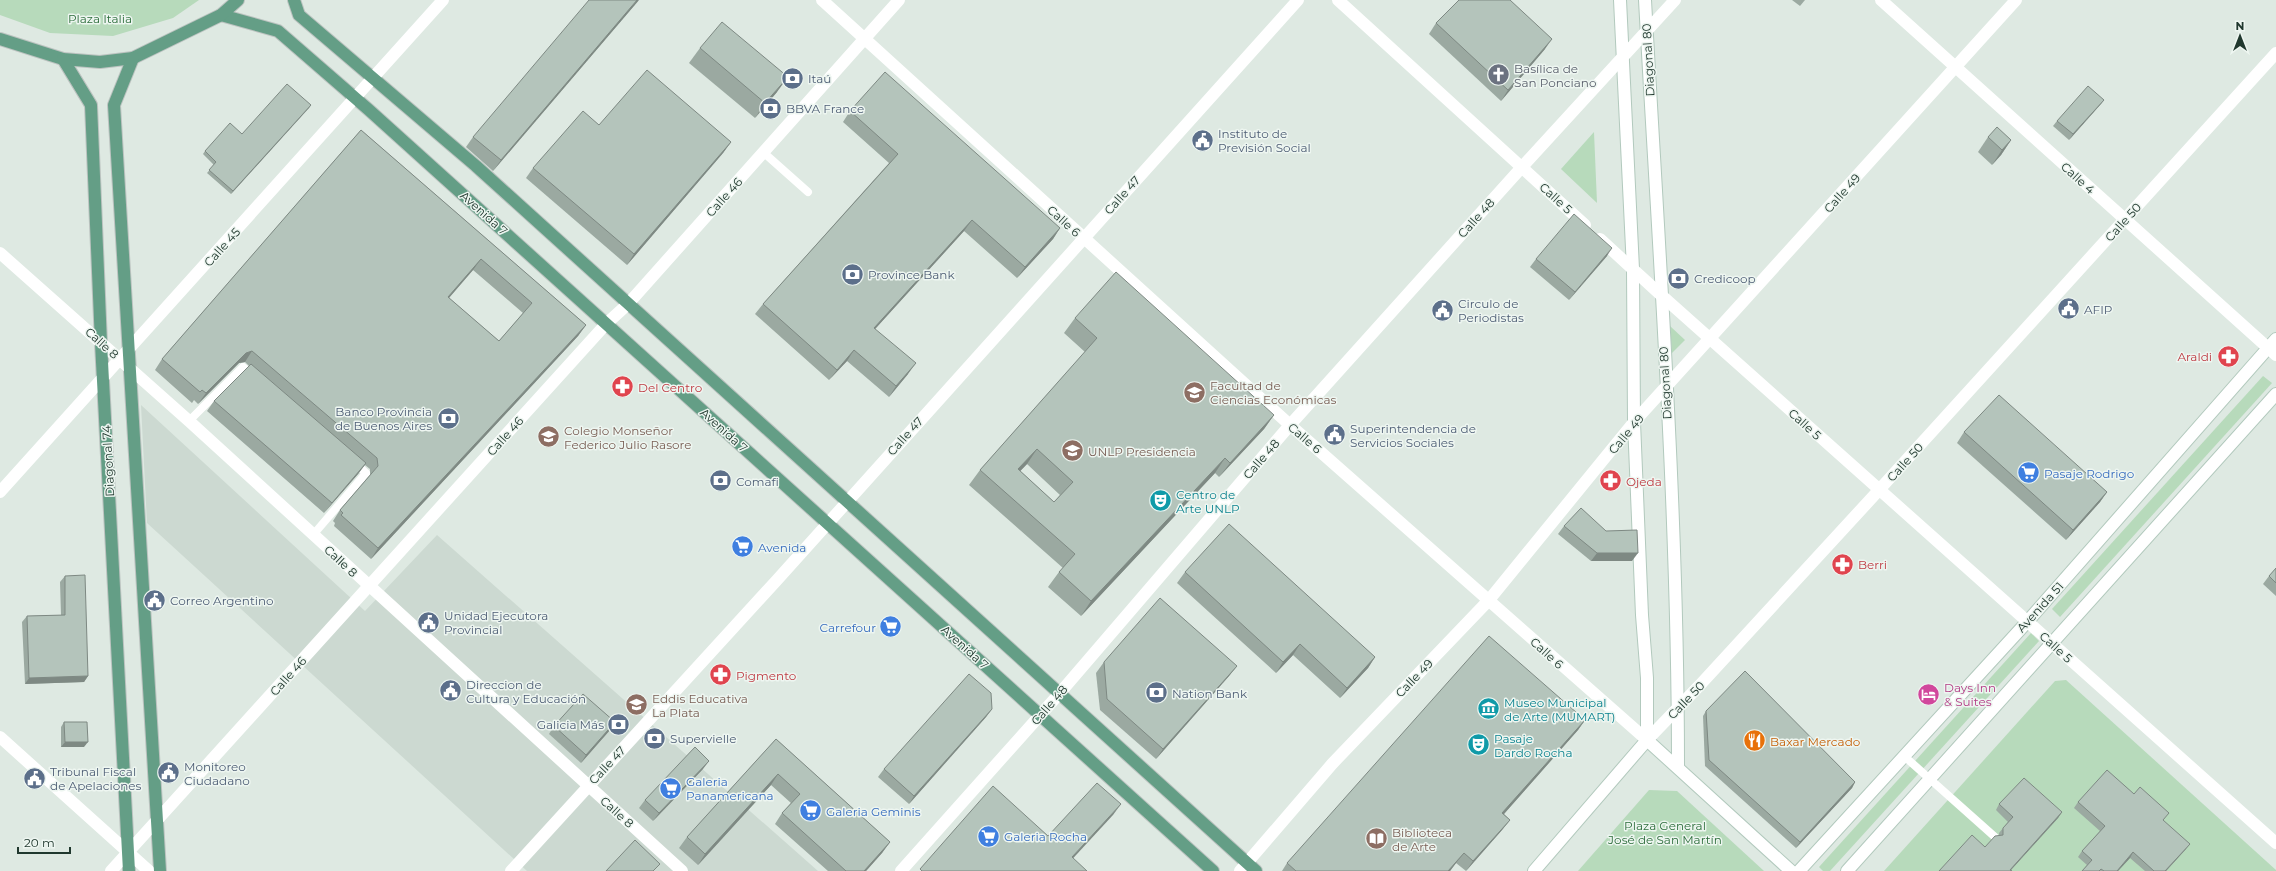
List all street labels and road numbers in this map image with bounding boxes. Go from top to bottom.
street label: Diagonal 80 [1639,23,1657,97]
street label: Calle 4 [2058,159,2098,197]
street label: Calle 49 [1821,170,1863,216]
street label: Calle 47 [1101,173,1143,217]
street label: Calle 46 [703,174,745,220]
street label: Calle 5 [1536,179,1576,217]
street label: Avenida 7 [457,188,511,238]
street label: Calle 48 [1454,195,1498,241]
street label: Calle 50 [2102,199,2144,245]
street label: Calle 6 [1044,202,1084,240]
street label: Calle 45 [201,224,243,269]
street label: Calle 8 [82,324,122,362]
street label: Diagonal 80 [1656,346,1674,420]
street label: Avenida 7 [697,405,751,455]
street label: Calle 5 [1785,405,1825,443]
street label: Calle 49 [1605,411,1647,457]
street label: Calle 46 [484,413,526,459]
street label: Calle 47 [884,414,926,458]
street label: Calle 6 [1285,419,1325,457]
street label: Diagonal 74 [99,425,117,497]
street label: Calle 48 [1240,436,1283,482]
street label: Calle 50 [1884,439,1926,485]
street label: Calle 8 [321,542,361,580]
street label: Avenida 51 [2013,579,2067,635]
street label: Avenida 7 [938,622,992,672]
street label: Calle 5 [2036,628,2076,666]
street label: Calle 6 [1527,634,1567,672]
street label: Calle 46 [267,653,309,699]
street label: Calle 49 [1392,656,1436,700]
street label: Calle 50 [1664,678,1708,722]
street label: Calle 48 [1028,682,1071,728]
street label: Calle 47 [586,743,628,787]
street label: Calle 8 [597,793,637,831]

